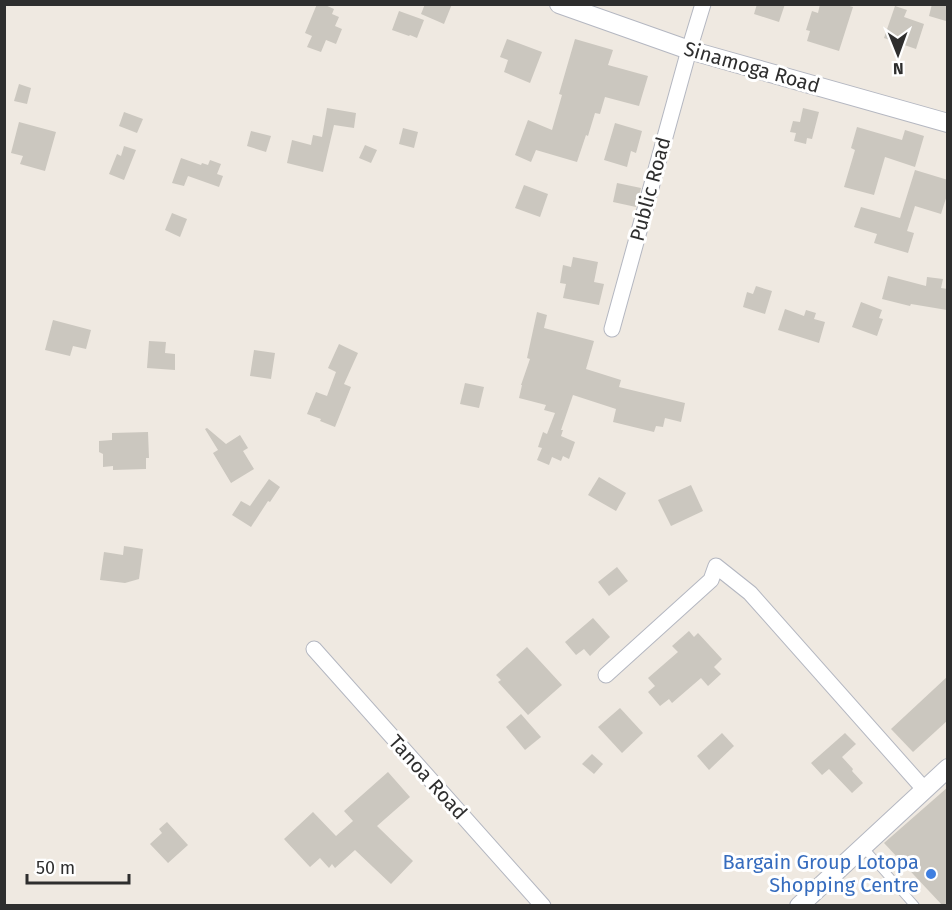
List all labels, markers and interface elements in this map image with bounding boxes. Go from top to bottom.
north arrow [868,24,928,84]
street label: Sinamoga Road [681,36,823,98]
text: N [893,59,904,78]
street label: Public Road [625,134,675,244]
street label: Tanoa Road [384,730,472,824]
scale bar [27,847,129,885]
place label: Bargain Group Lotopa Shopping Centre [722,850,919,897]
text: 50 m [36,857,75,879]
marker: Bargain Group Lotopa Shopping Centre [924,867,938,881]

